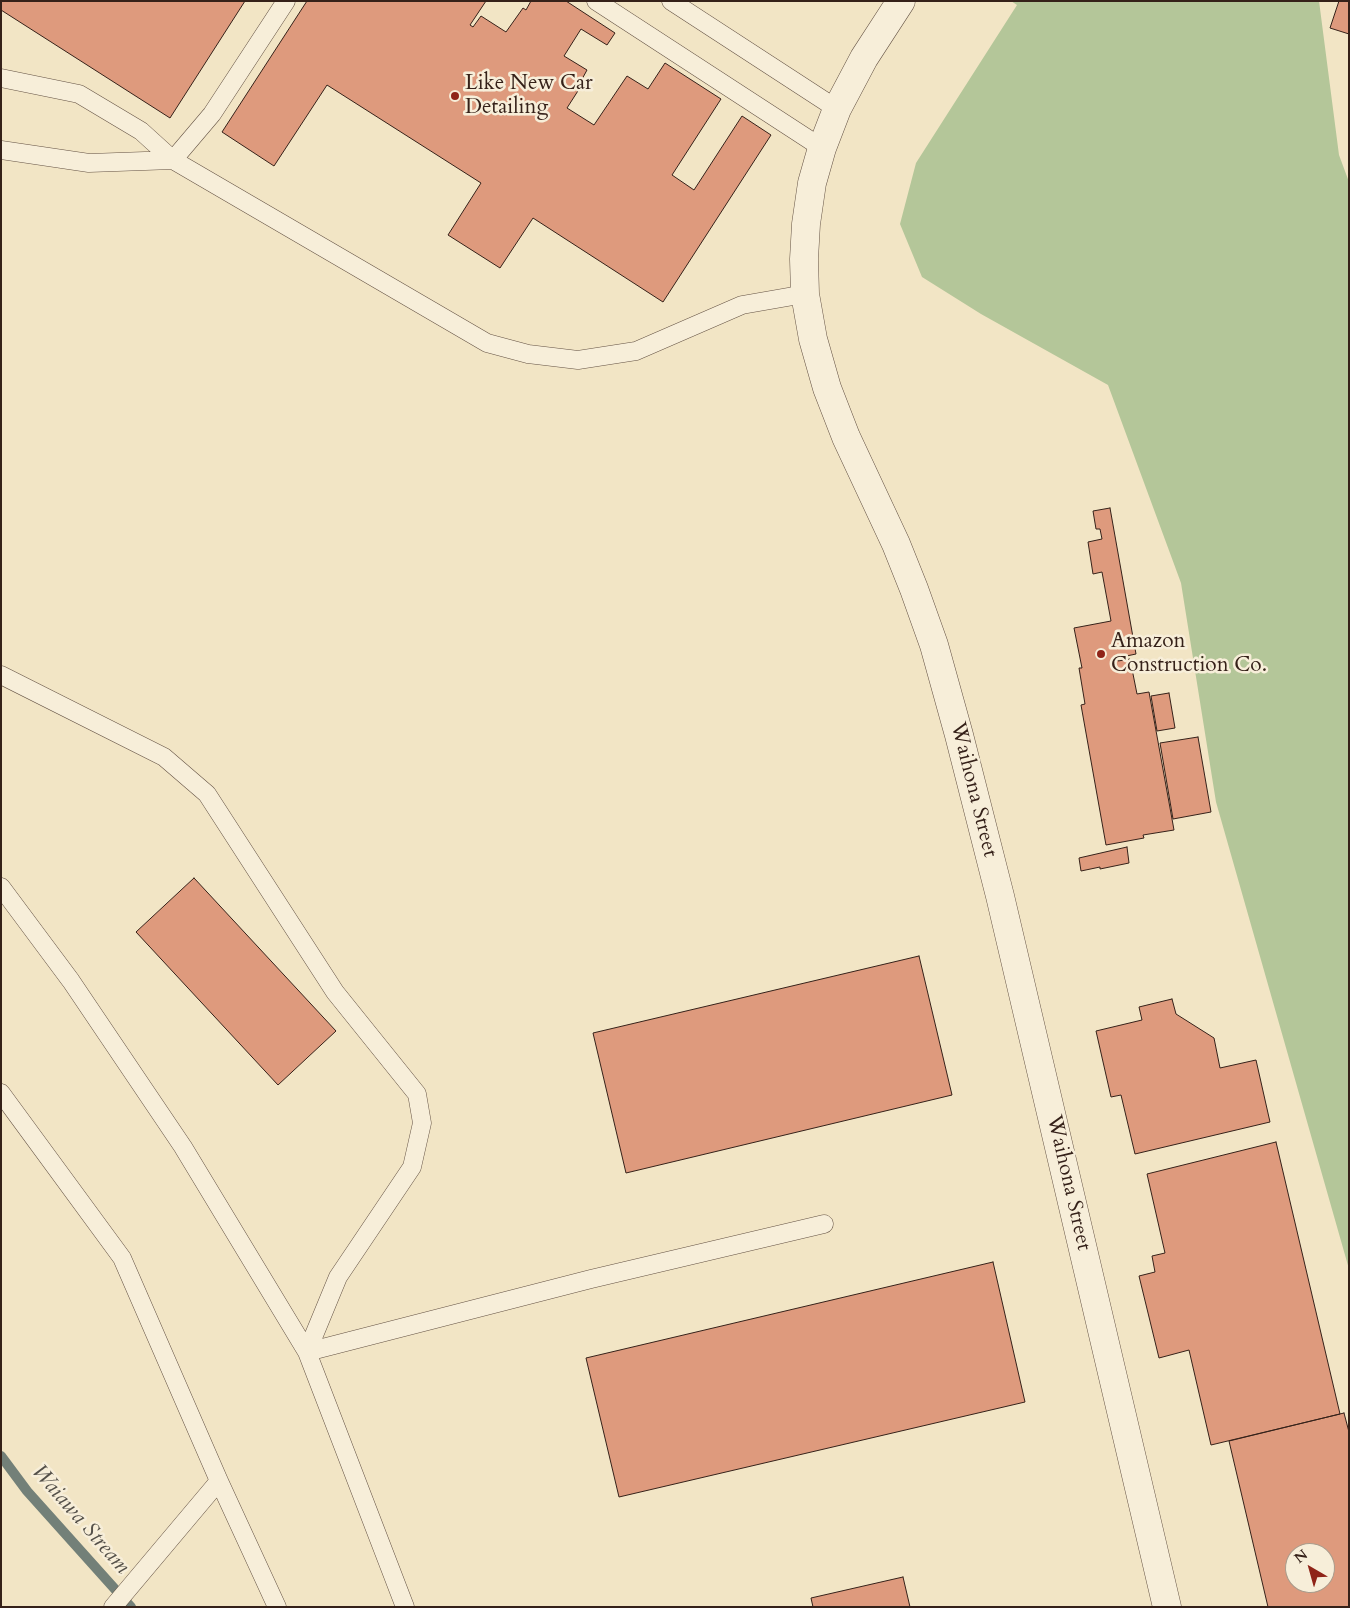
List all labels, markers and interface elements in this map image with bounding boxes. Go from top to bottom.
place label: Like New Car Detailing [465,71,593,121]
marker: Like New Car Detailing [449,90,461,102]
place label: Amazon Construction Co. [1111,629,1267,679]
marker: Amazon Construction Co. [1095,648,1107,660]
street label: Waihona Street [944,720,1002,860]
street label: Waihona Street [1040,1113,1096,1253]
water label: Waiawa Stream [25,1460,135,1580]
north arrow [1285,1543,1335,1593]
text: N [1290,1545,1312,1568]

